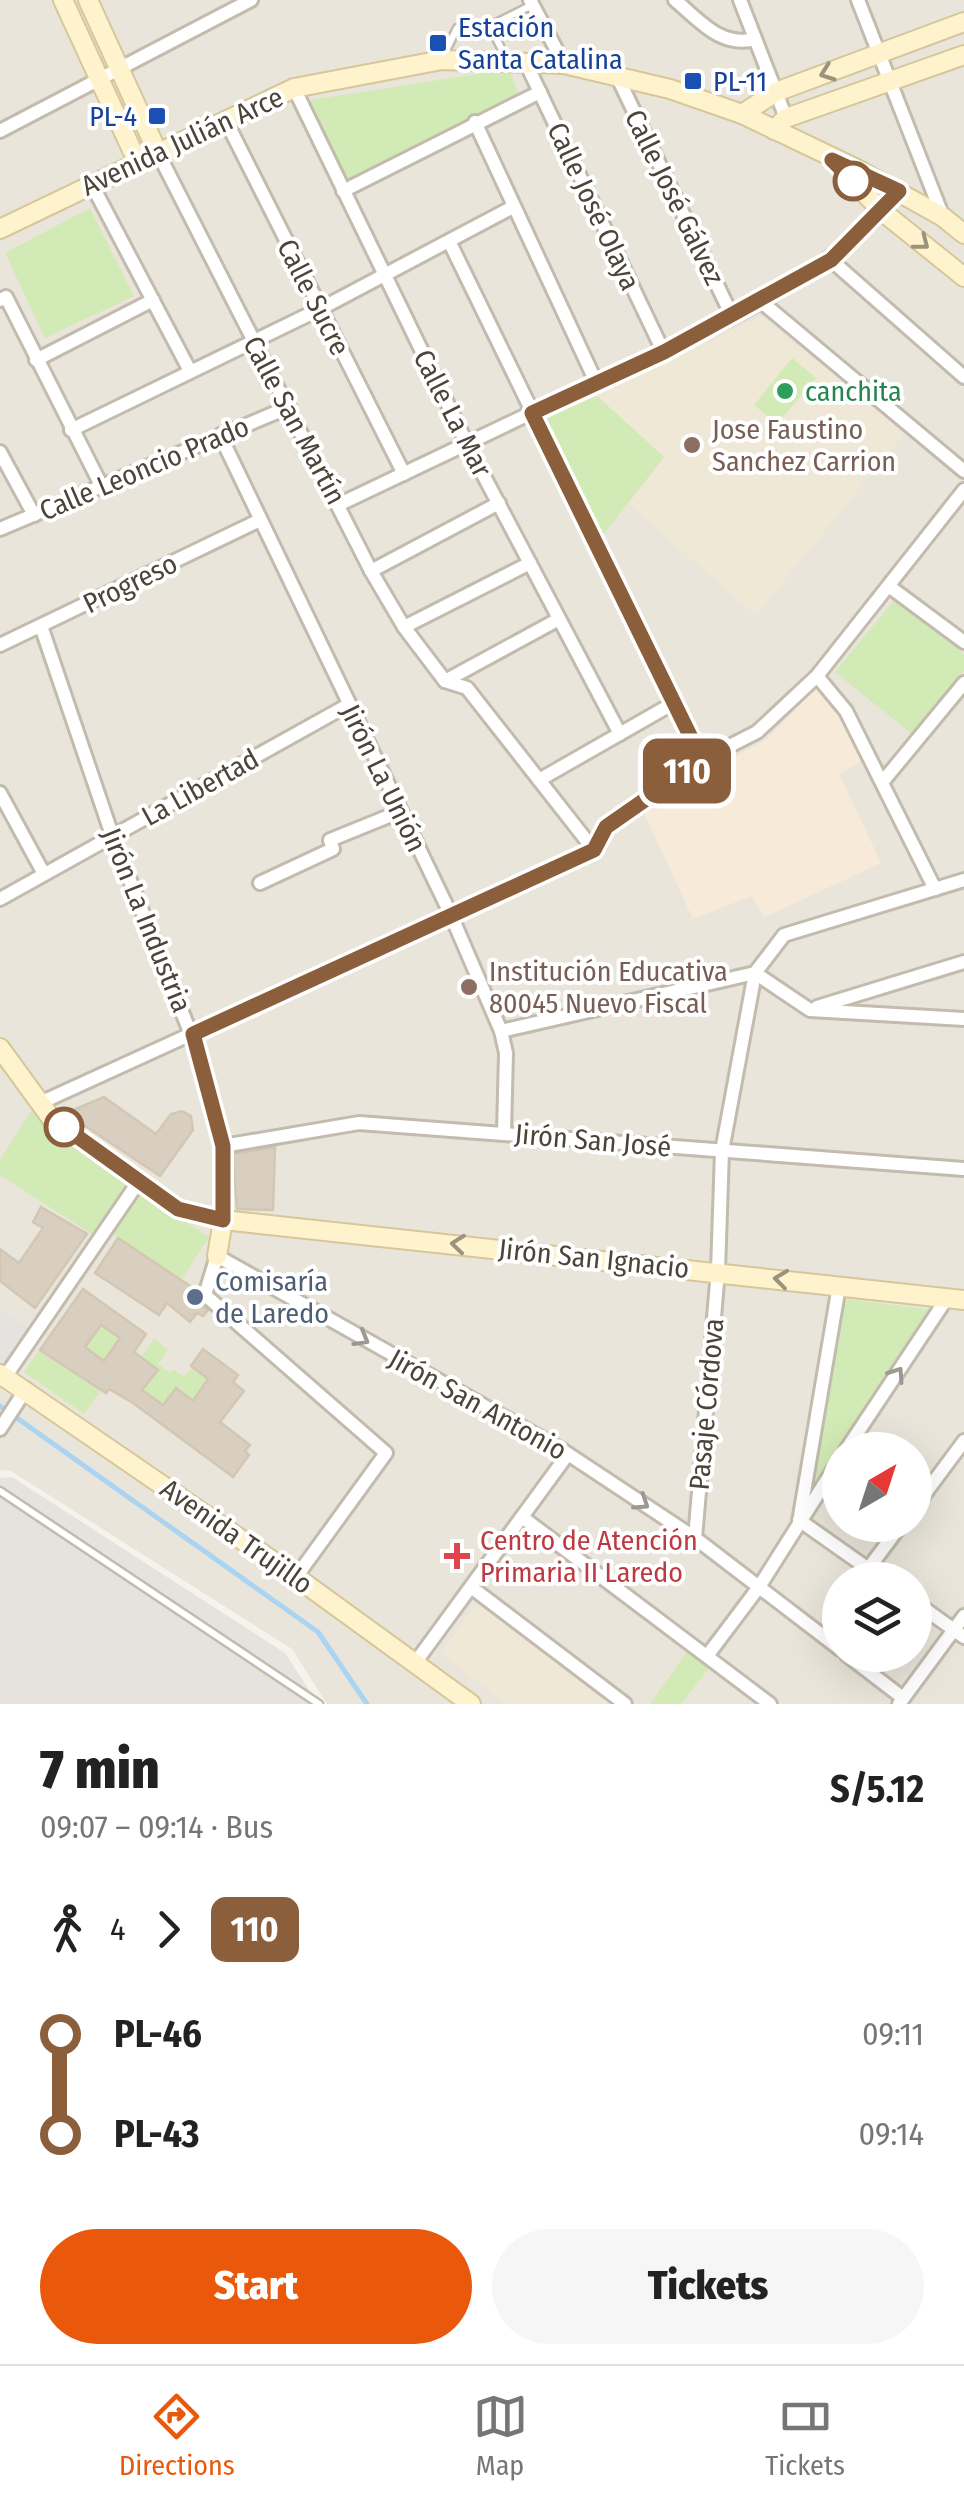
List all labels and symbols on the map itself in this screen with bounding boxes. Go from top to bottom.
place label: Estación Santa Catalina [458,11,623,76]
marker: Estación Santa Catalina [427,32,449,54]
one-way arrow [819,61,836,82]
place label: PL-11 [713,65,767,98]
marker: PL-11 [682,70,704,92]
street label: Avenida Julián Arce [76,80,288,203]
place label: PL-4 [89,100,137,133]
street label: Calle José Gálvez [618,104,731,290]
marker: PL-4 [146,105,168,127]
street label: Calle José Olaya [540,117,647,295]
unlabelled marker [834,162,872,200]
one-way arrow [911,232,929,249]
street label: Calle Sucre [270,234,357,361]
street label: Calle San Martín [236,330,353,510]
street label: Calle La Mar [406,344,499,483]
place label: canchita [805,375,902,408]
marker: canchita [774,380,796,402]
street label: Calle Leoncio Prado [34,409,254,527]
place label: Jose Faustino Sanchez Carrion [712,413,896,478]
marker: Jose Faustino Sanchez Carrion [681,434,703,456]
street label: Progreso [78,547,183,620]
street label: Jirón La Unión [334,699,433,857]
line badge: 110 [630,738,744,804]
street label: La Libertad [136,742,264,833]
street label: Jirón La Industria [95,823,198,1017]
place label: Institución Educativa 80045 Nuevo Fiscal [489,955,728,1020]
marker: Institución Educativa 80045 Nuevo Fiscal [458,976,480,998]
unlabelled marker [45,1108,83,1146]
street label: Jirón San José [513,1117,673,1164]
street label: Jirón San Ignacio [497,1232,691,1285]
one-way arrow [449,1234,465,1255]
place label: Comisaría de Laredo [215,1265,329,1330]
one-way arrow [773,1269,789,1290]
marker: Comisaría de Laredo [184,1286,206,1308]
street label: Pasaje Córdova [683,1317,730,1491]
one-way arrow [351,1326,369,1346]
street label: Jirón San Antonio [383,1342,572,1467]
one-way arrow [884,1367,903,1385]
north arrow [822,1432,932,1542]
street label: Avenida Trujillo [154,1472,319,1601]
one-way arrow [631,1491,650,1509]
place label: Centro de Atención Primaria II Laredo [480,1524,698,1589]
marker: Centro de Atención Primaria II Laredo [444,1543,470,1569]

